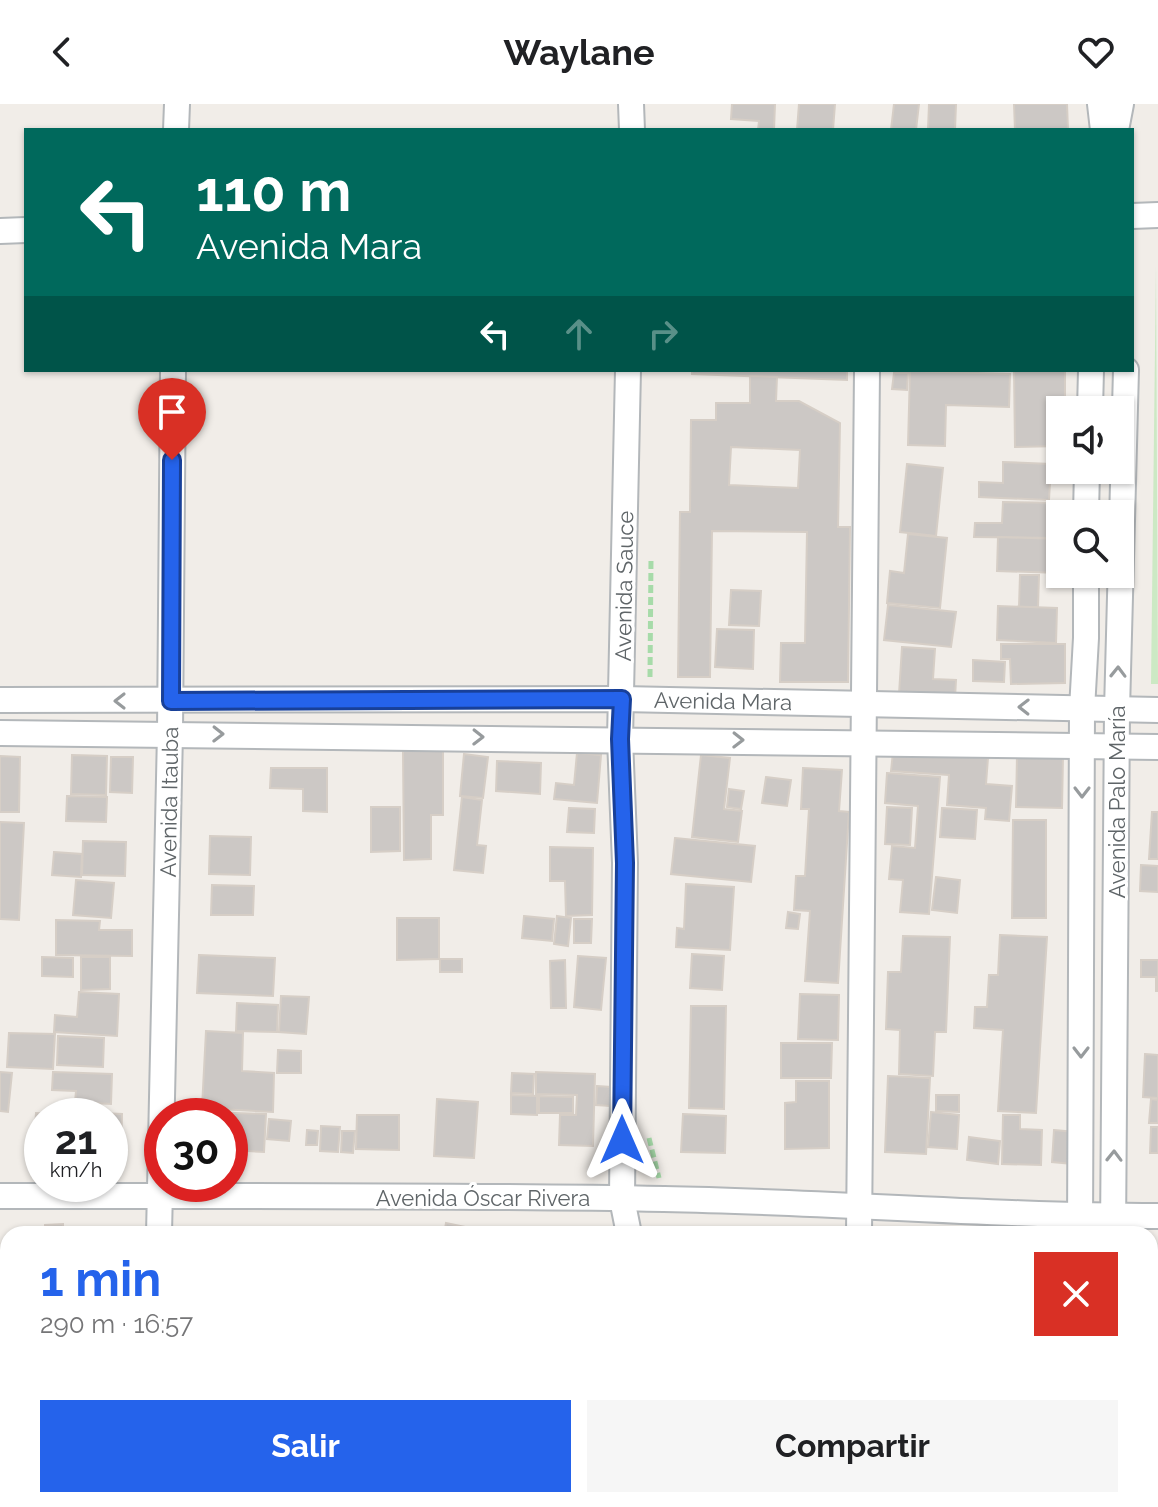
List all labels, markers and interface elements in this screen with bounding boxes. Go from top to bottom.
icon: back [40,30,84,74]
icon: heart [1074,30,1118,74]
text: Waylane [504,31,654,73]
text: 110 m [196,158,351,224]
icon: left [64,160,168,264]
text: Avenida Mara [196,225,422,267]
icon: left [473,312,517,356]
icon: ahead [557,312,601,356]
icon: right [641,312,685,356]
pin [138,378,206,460]
icon: arrive [150,390,194,434]
map controls [1046,396,1134,588]
button: sound [1046,396,1134,484]
button: search [1046,500,1134,588]
street label: Avenida Sauce [610,510,638,662]
one-way arrow [1110,665,1127,678]
street label: Avenida Mara [654,687,792,715]
one-way arrow [113,692,126,710]
one-way arrow [1017,699,1030,716]
street label: Avenida Palo María [1104,705,1130,899]
one-way arrow [212,725,225,743]
street label: Avenida Itauba [155,726,183,878]
one-way arrow [472,728,485,746]
one-way arrow [732,731,745,749]
one-way arrow [1073,786,1091,799]
one-way arrow [1072,1046,1090,1059]
speed limit sign: 30 [144,1098,248,1202]
position arrow [580,1098,664,1182]
text: 21 [55,1116,97,1163]
one-way arrow [1105,1149,1122,1162]
text: km/h [50,1158,102,1182]
street label: Avenida Óscar Rivera [376,1185,590,1211]
text: 1 min [40,1251,161,1307]
button: close [1034,1252,1118,1336]
text: 290 m · 16:57 [40,1309,193,1339]
button: Salir [40,1400,571,1492]
button: Compartir [587,1400,1118,1492]

